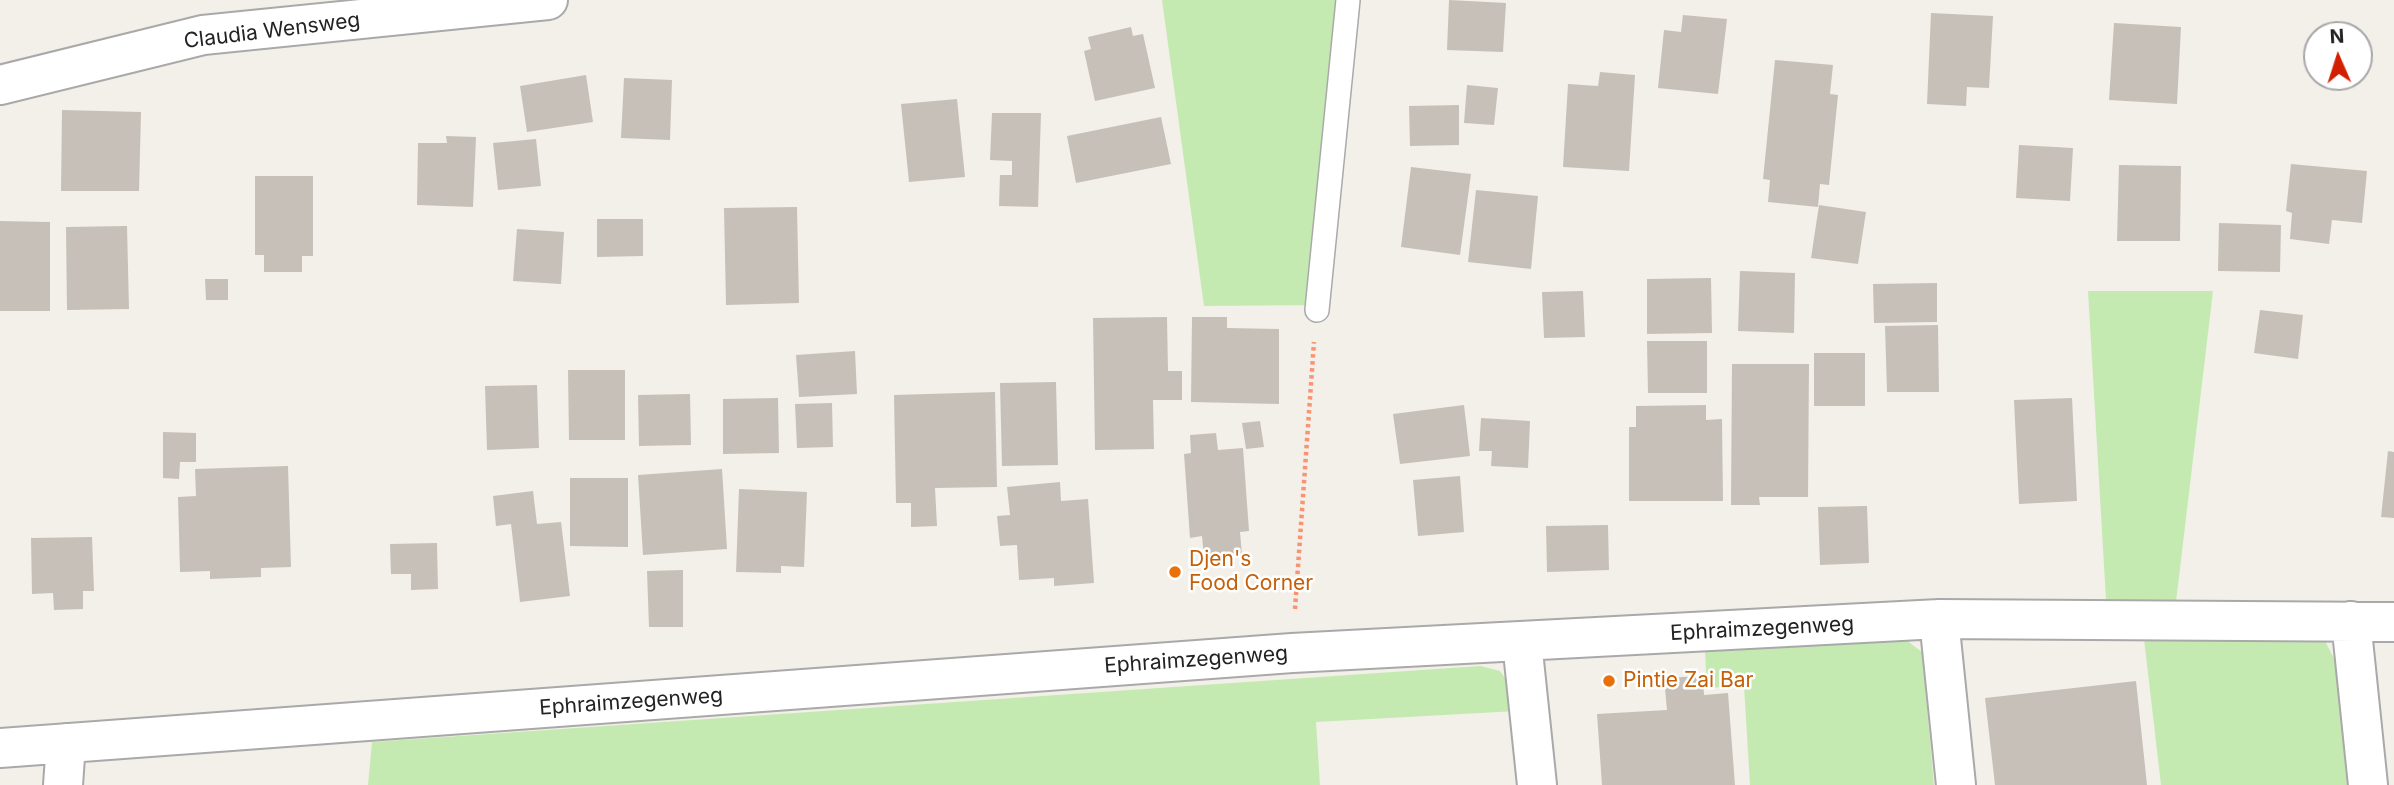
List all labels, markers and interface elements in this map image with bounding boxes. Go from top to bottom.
street label: Claudia Wensweg [182,8,362,54]
north arrow [2303,21,2373,91]
text: N [2329,25,2345,48]
place label: Djen's Food Corner [1189,547,1313,597]
marker: Djen's Food Corner [1167,564,1183,580]
street label: Ephraimzegenweg [1669,612,1855,646]
street label: Ephraimzegenweg [1103,641,1289,679]
place label: Pintie Zai Bar [1623,668,1753,694]
marker: Pintie Zai Bar [1601,673,1617,689]
street label: Ephraimzegenweg [538,683,724,721]

